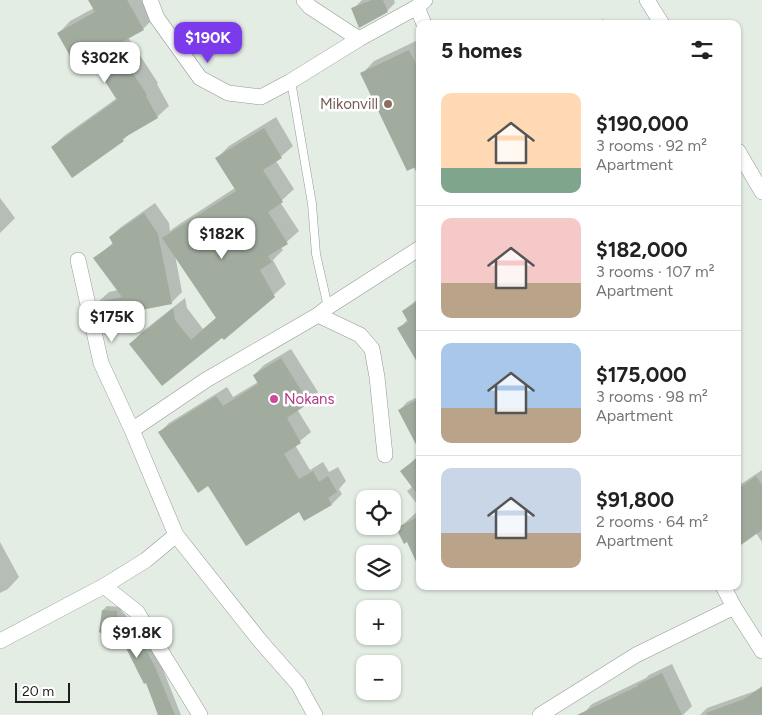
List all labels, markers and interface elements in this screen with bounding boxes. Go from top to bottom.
pin: $190K [173,22,243,64]
text: $190K [185,28,231,47]
icon: filters [688,36,716,64]
text: 5 homes [441,38,522,63]
pin: $302K [70,42,140,84]
text: $302K [81,48,129,67]
place label: Mikonvill [320,95,378,113]
marker: Mikonvill [382,98,394,110]
text: $190,000 [596,111,689,136]
icon: home [481,113,541,173]
text: 3 rooms · 92 m² [596,136,707,155]
text: Apartment [596,155,673,174]
pin: $182K [187,218,257,260]
text: $182K [199,224,245,243]
text: $182,000 [596,237,688,262]
icon: home [481,238,541,298]
text: 3 rooms · 107 m² [596,262,714,281]
text: Apartment [596,281,673,300]
pin: $175K [77,300,147,343]
text: $175K [90,307,134,326]
text: $175,000 [596,362,687,387]
icon: home [481,363,541,423]
text: 3 rooms · 98 m² [596,387,708,406]
place label: Nokans [284,390,334,408]
marker: Nokans [268,393,280,405]
text: Apartment [596,406,673,425]
text: $91,800 [596,487,674,512]
icon: home [481,488,541,548]
map controls [356,490,401,700]
button: locate [356,490,401,535]
text: 2 rooms · 64 m² [596,512,708,531]
text: Apartment [596,531,673,550]
button: layers [356,545,401,590]
button: + [356,600,401,645]
pin: $91.8K [96,616,178,659]
text: $91.8K [112,623,162,642]
button: − [356,655,401,700]
scale bar [15,680,70,703]
text: 20 m [22,683,54,700]

